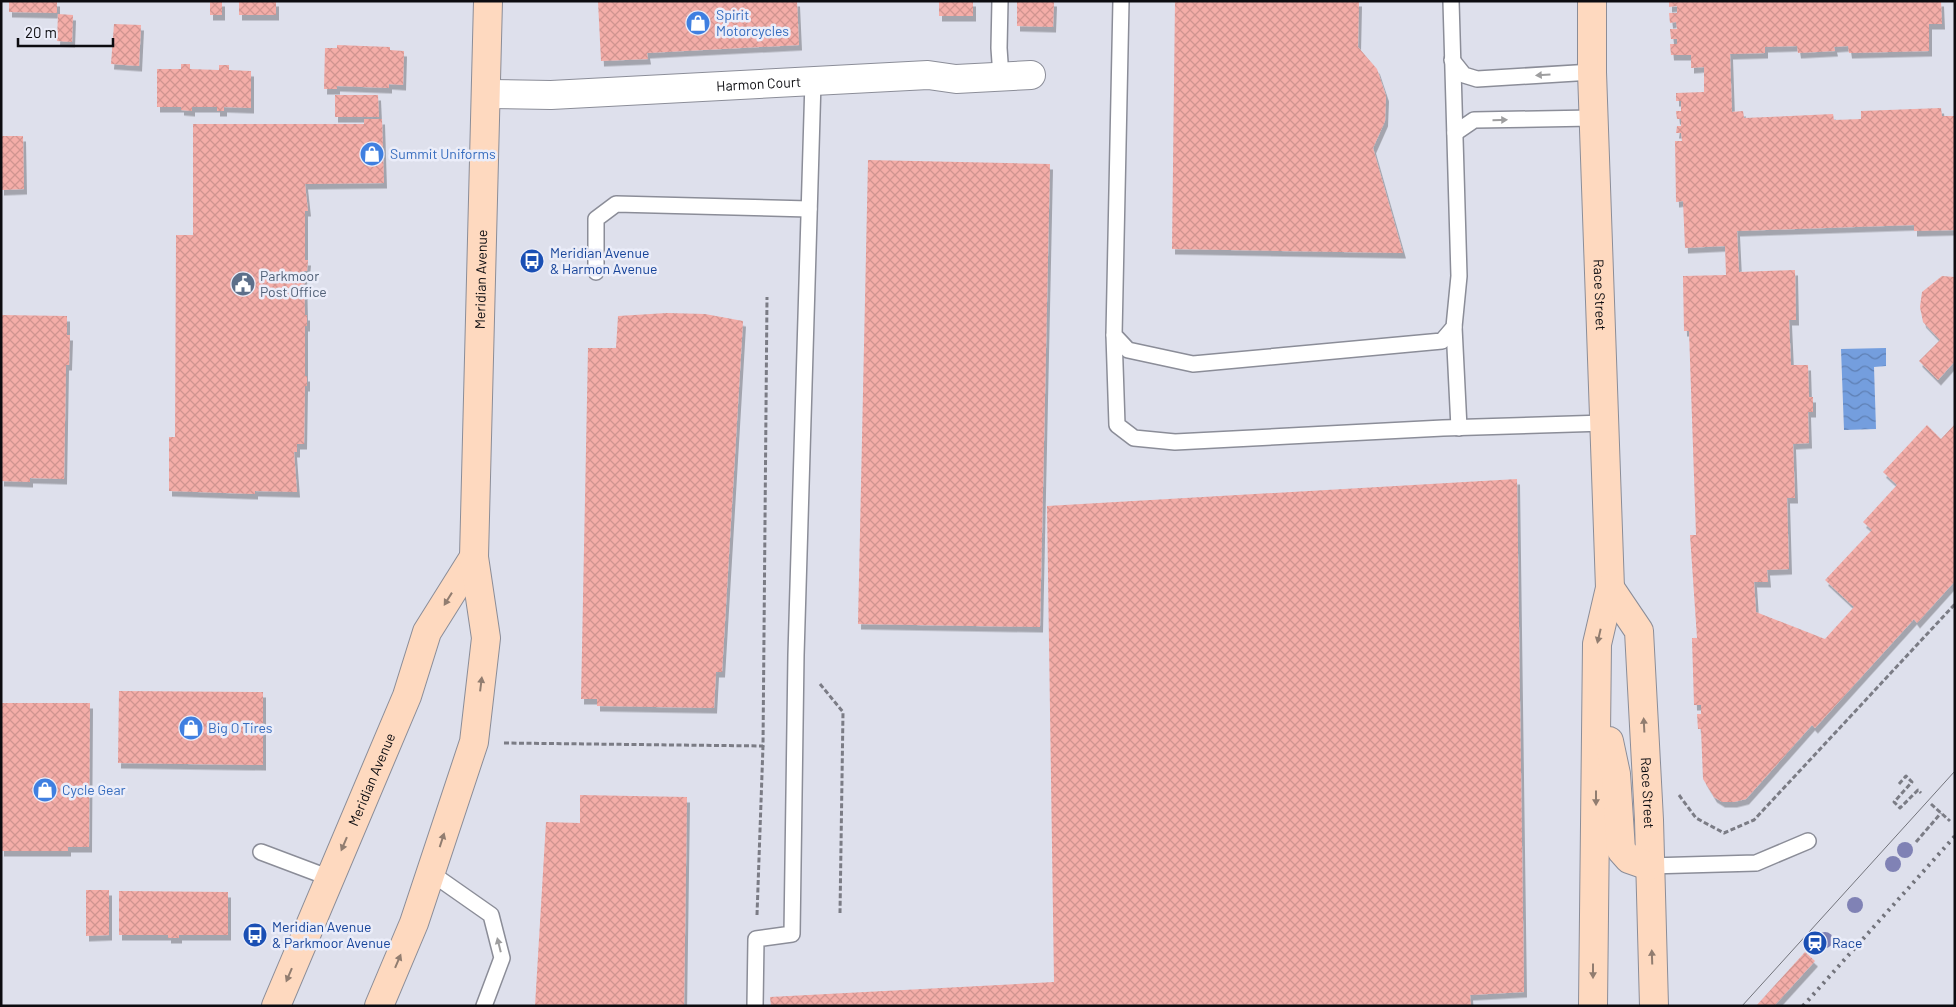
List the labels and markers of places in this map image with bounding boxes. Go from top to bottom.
place label: Spirit Motorcycles [716,6,789,39]
shop icon: Spirit Motorcycles [685,10,711,36]
shop icon: Summit Uniforms [359,141,385,167]
place label: Summit Uniforms [390,145,496,162]
place label: Meridian Avenue & Harmon Avenue [550,244,657,277]
bus stop icon: Meridian Avenue & Harmon Avenue [519,248,545,274]
place label: Parkmoor Post Office [260,267,327,300]
public building icon: Parkmoor Post Office [230,271,256,297]
shop icon: Big O Tires [178,715,204,741]
place label: Big O Tires [208,719,273,736]
shop icon: Cycle Gear [32,777,58,803]
place label: Cycle Gear [62,781,126,798]
place label: Meridian Avenue & Parkmoor Avenue [272,918,391,951]
bus stop icon: Meridian Avenue & Parkmoor Avenue [242,922,268,948]
station icon: Race [1802,930,1828,956]
place label: Race [1832,934,1862,951]

